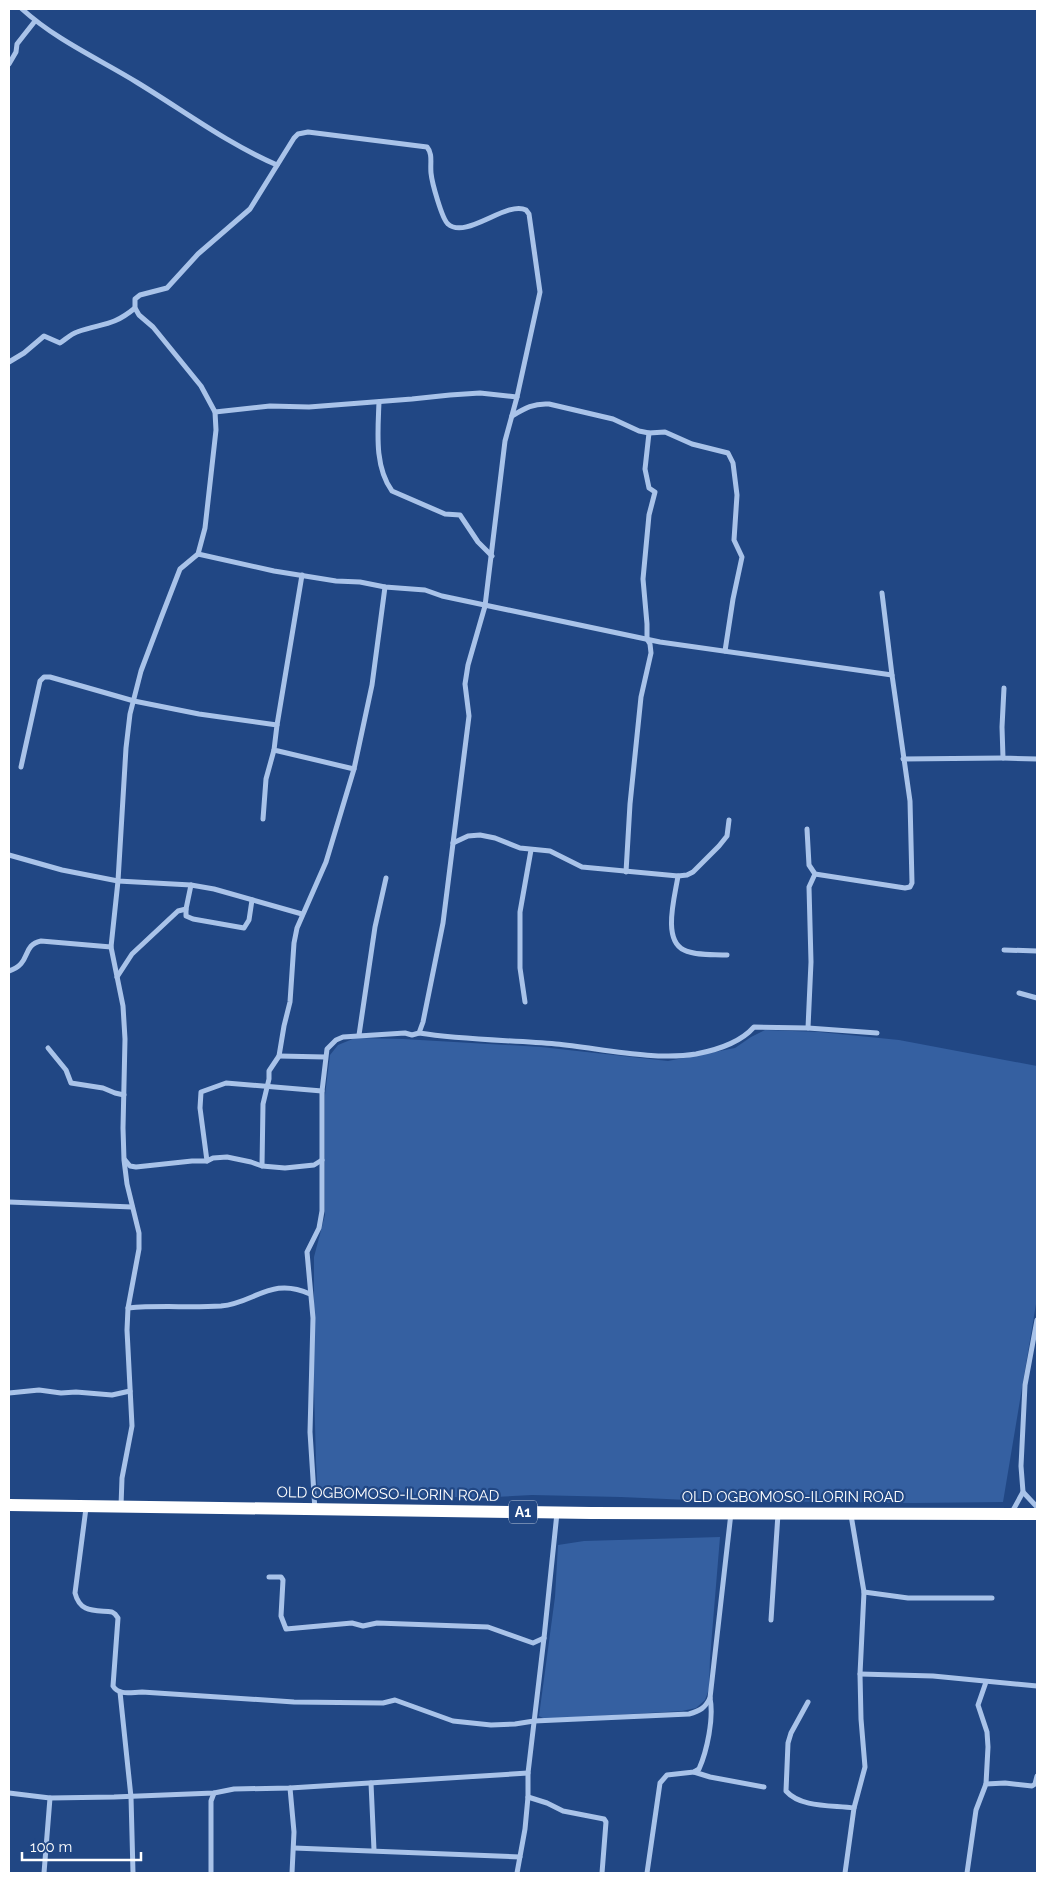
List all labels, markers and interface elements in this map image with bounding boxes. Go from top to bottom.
street label: OLD OGBOMOSO-ILORIN ROAD [277,1483,500,1505]
street label: OLD OGBOMOSO-ILORIN ROAD [682,1488,905,1506]
road number: A1 [509,1500,537,1524]
scale bar [22,1830,141,1862]
text: 100 m [30,1838,72,1856]

